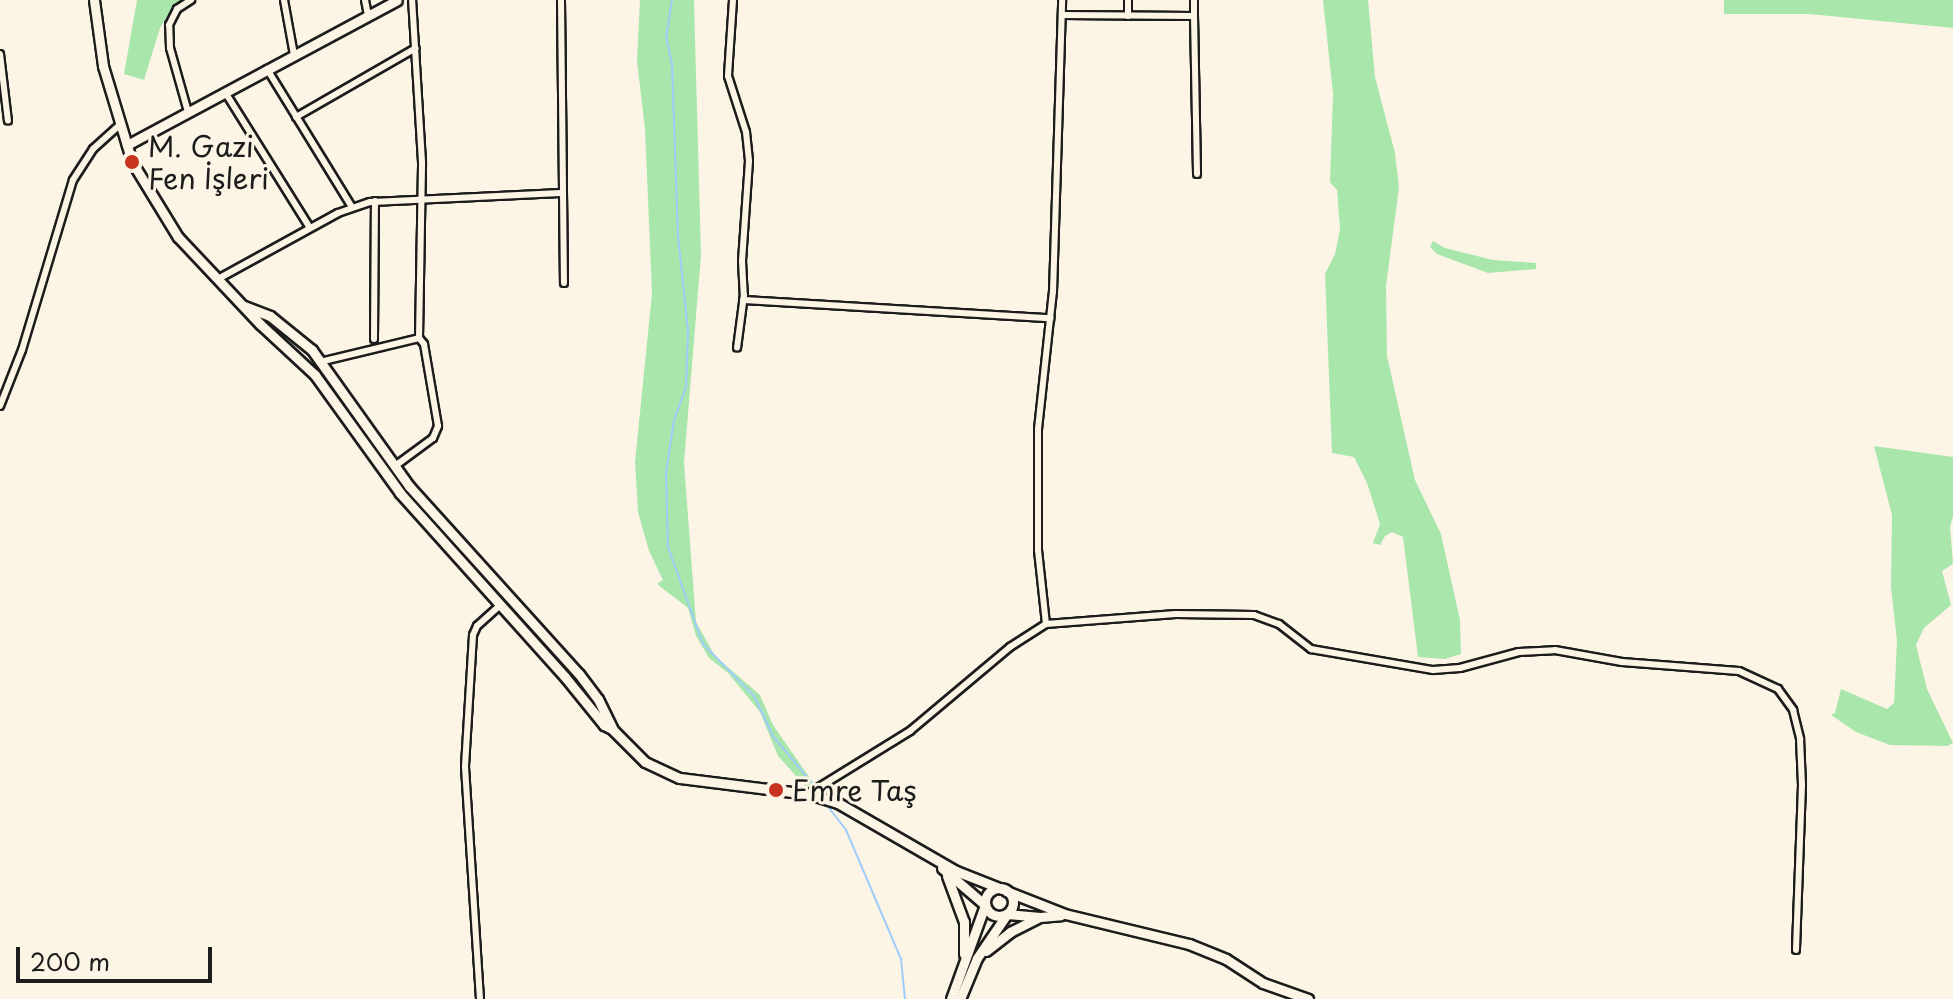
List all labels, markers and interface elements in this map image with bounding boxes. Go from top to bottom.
place label: M. Gazi Fen İşleri [148,129,267,195]
marker: M. Gazi Fen İşleri [123,153,141,171]
place label: Emre Taş [792,773,917,807]
marker: Emre Taş [767,781,785,799]
scale bar [20,931,216,981]
text: 200 m [30,943,110,979]

